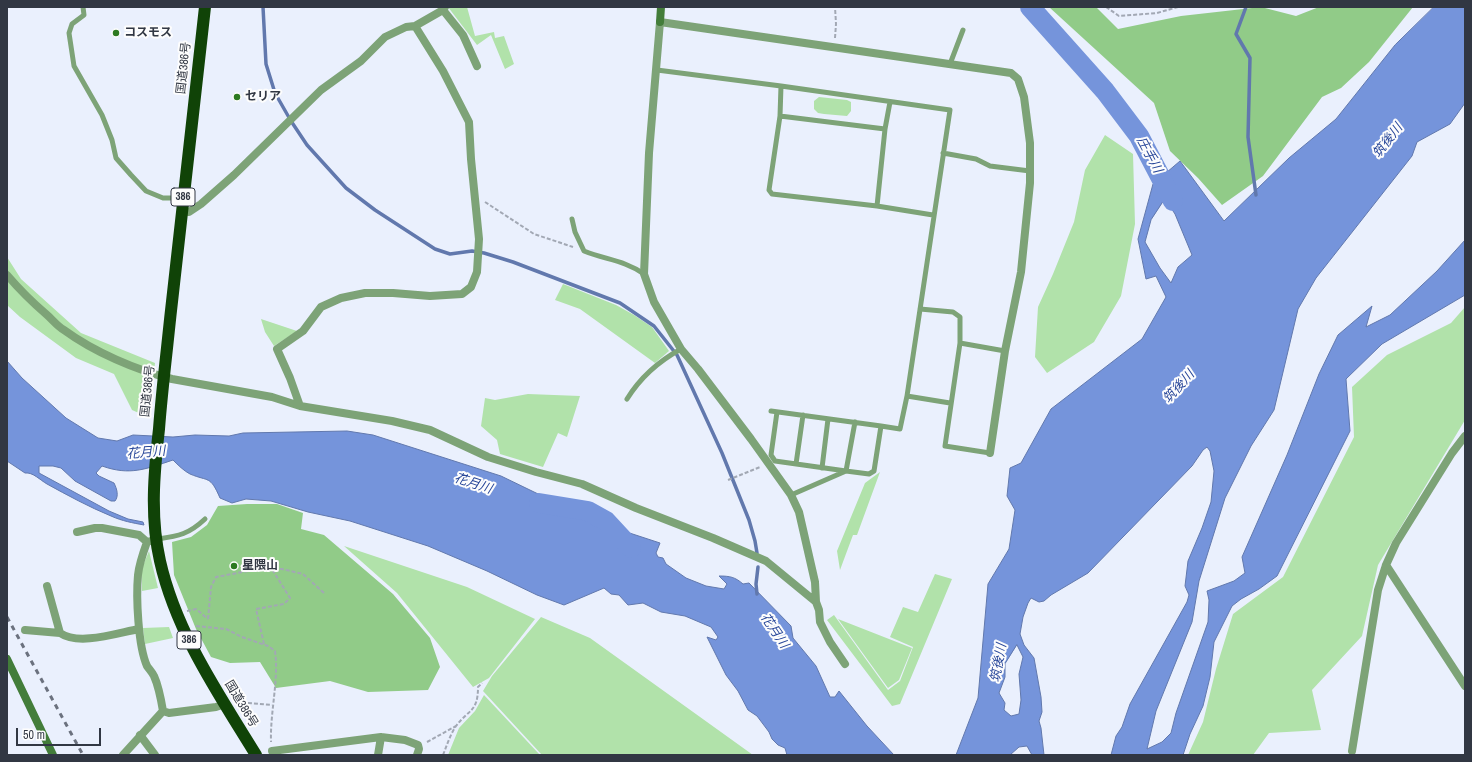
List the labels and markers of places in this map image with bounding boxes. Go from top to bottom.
place label: コスモス [124,26,172,40]
marker: コスモス [111,28,121,38]
place label: セリア [245,90,281,104]
marker: セリア [232,92,242,102]
place label: 星隈山 [242,559,278,573]
marker: 星隈山 [229,561,239,571]

